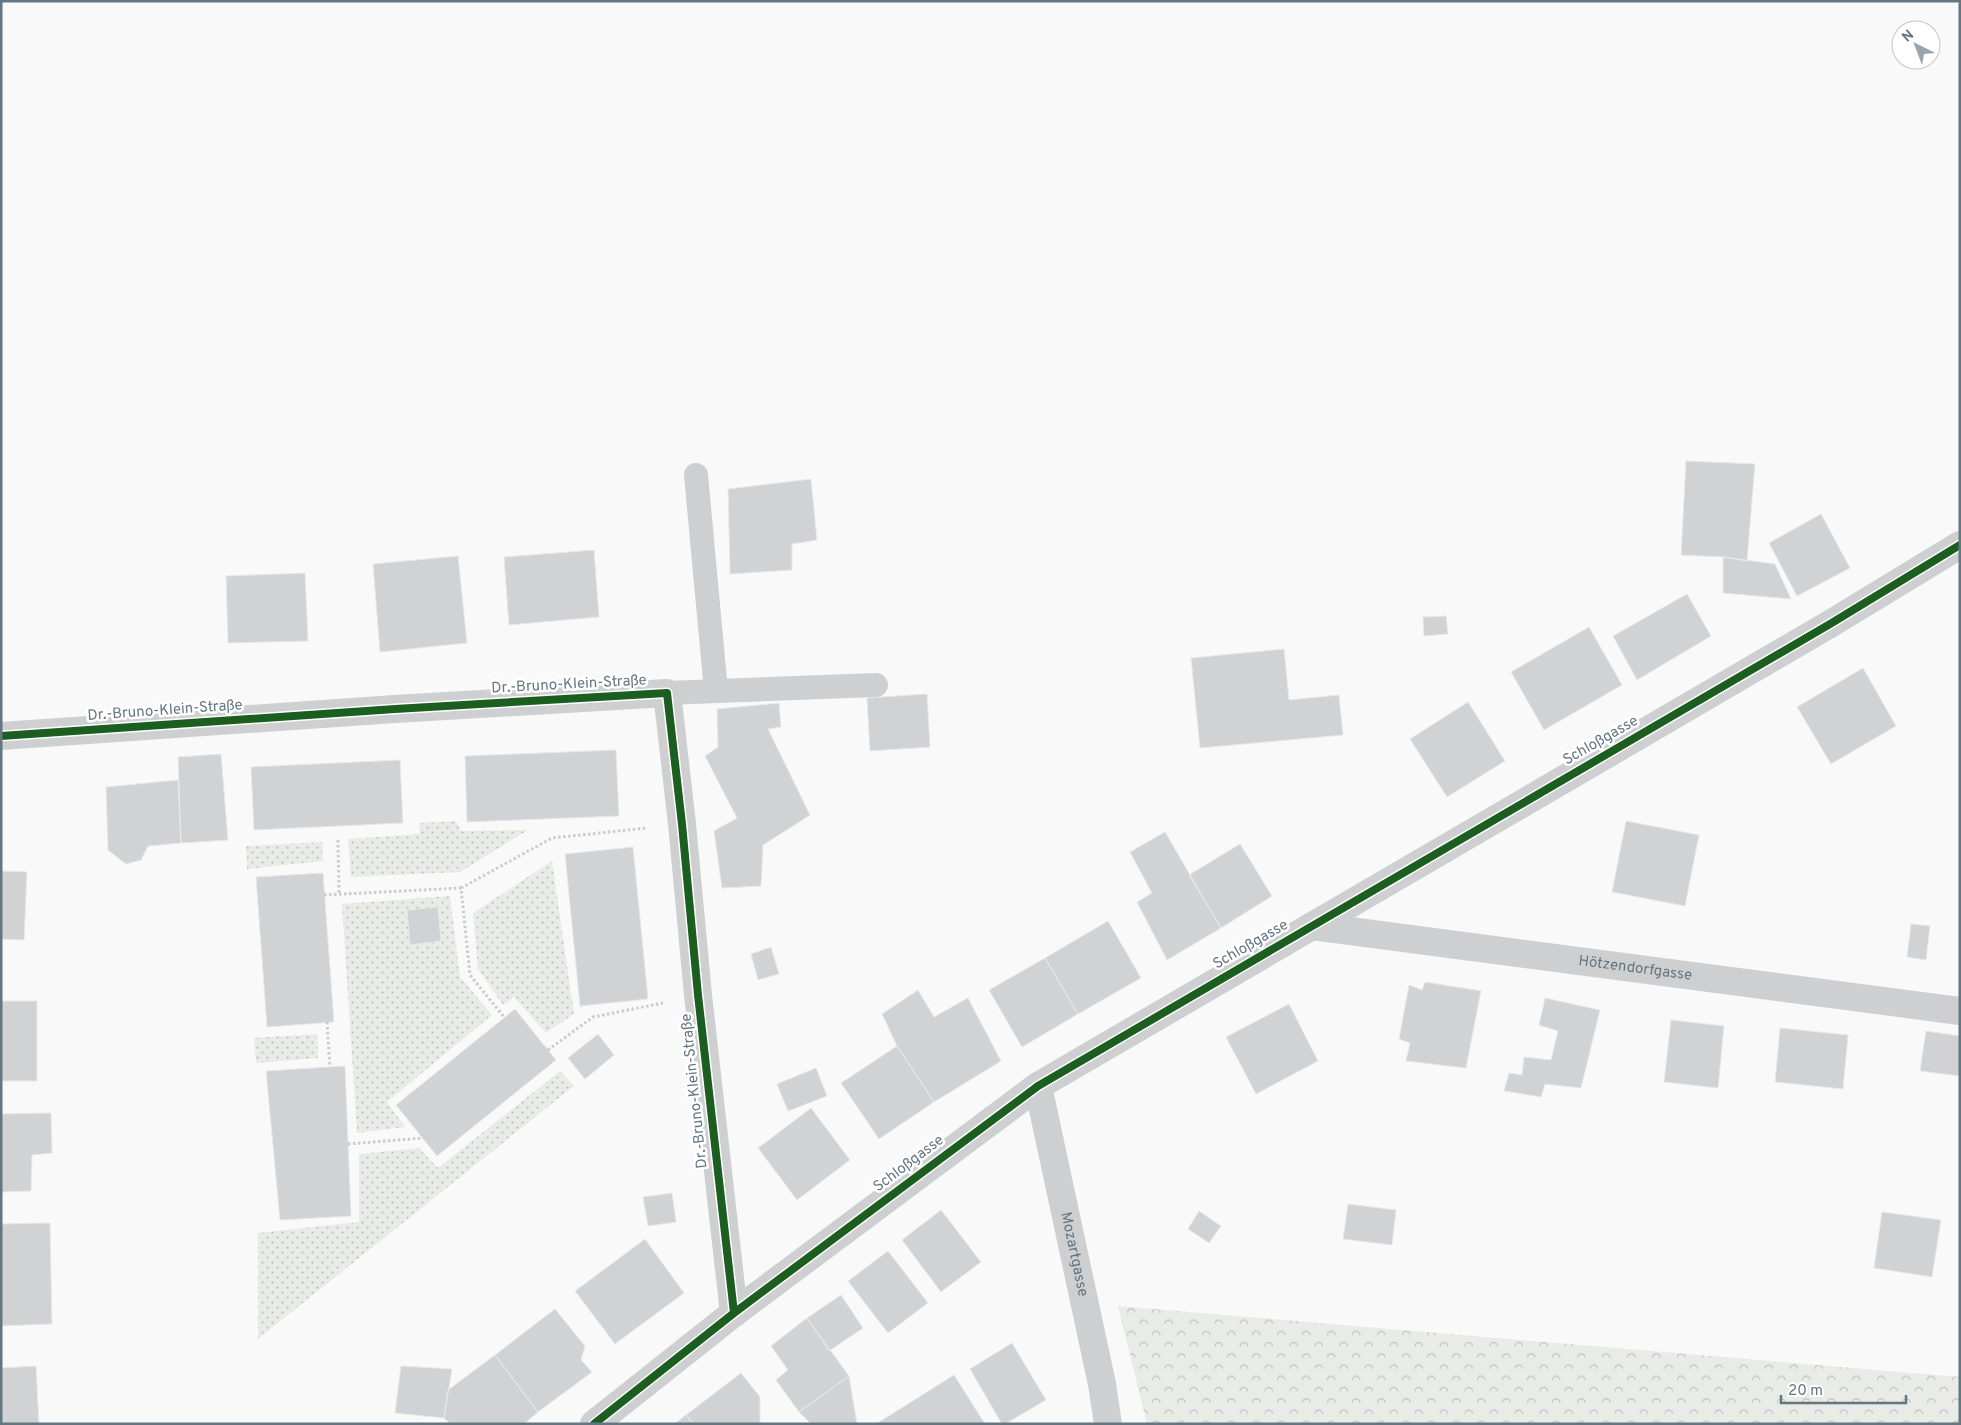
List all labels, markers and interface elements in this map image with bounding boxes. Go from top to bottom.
north arrow [1891,20,1941,70]
text: N [1899,27,1918,46]
street label: Dr.-Bruno-Klein-Straße [491,671,647,699]
street label: Dr.-Bruno-Klein-Straße [87,696,243,726]
street label: Schloßgasse [1560,712,1642,770]
street label: Schloßgasse [1210,916,1292,974]
street label: Hötzendorfgasse [1577,952,1693,985]
street label: Dr.-Bruno-Klein-Straße [677,1013,713,1169]
street label: Schloßgasse [870,1131,948,1197]
street label: Mozartgasse [1056,1210,1092,1298]
scale bar [1781,1372,1906,1404]
text: 20 m [1788,1382,1823,1401]

